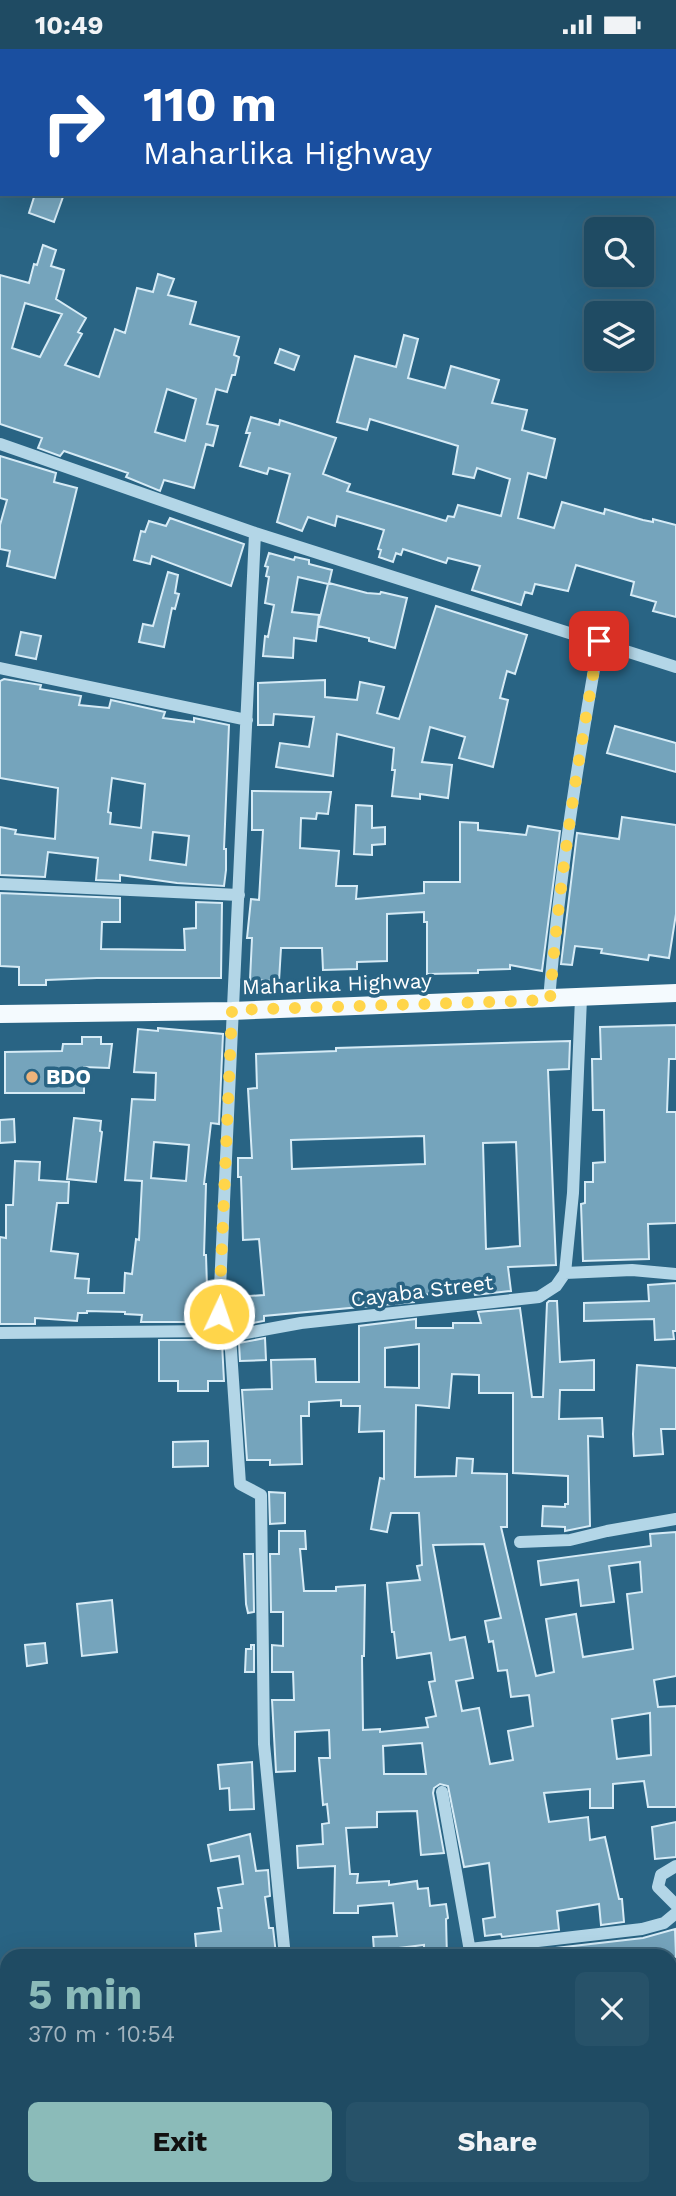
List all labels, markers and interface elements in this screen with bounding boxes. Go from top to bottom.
text: 10:49 [35,10,104,40]
text: 110 m [143,75,277,133]
icon: right [28,77,119,168]
text: Maharlika Highway [143,134,432,172]
map controls [584,217,654,371]
button: search [584,217,654,287]
button: layers [584,301,654,371]
pin [569,611,629,671]
icon: arrive [580,622,618,660]
street label: Maharlika Highway [242,968,432,999]
place label: BDO [46,1064,91,1089]
marker: BDO [24,1069,40,1085]
street label: Cayaba Street [349,1269,495,1312]
position arrow [182,1277,256,1351]
text: 5 min [28,1970,142,2019]
button: close [575,1972,649,2046]
text: 370 m · 10:54 [28,2021,175,2048]
button: Exit [28,2102,332,2182]
button: Share [346,2102,649,2182]

